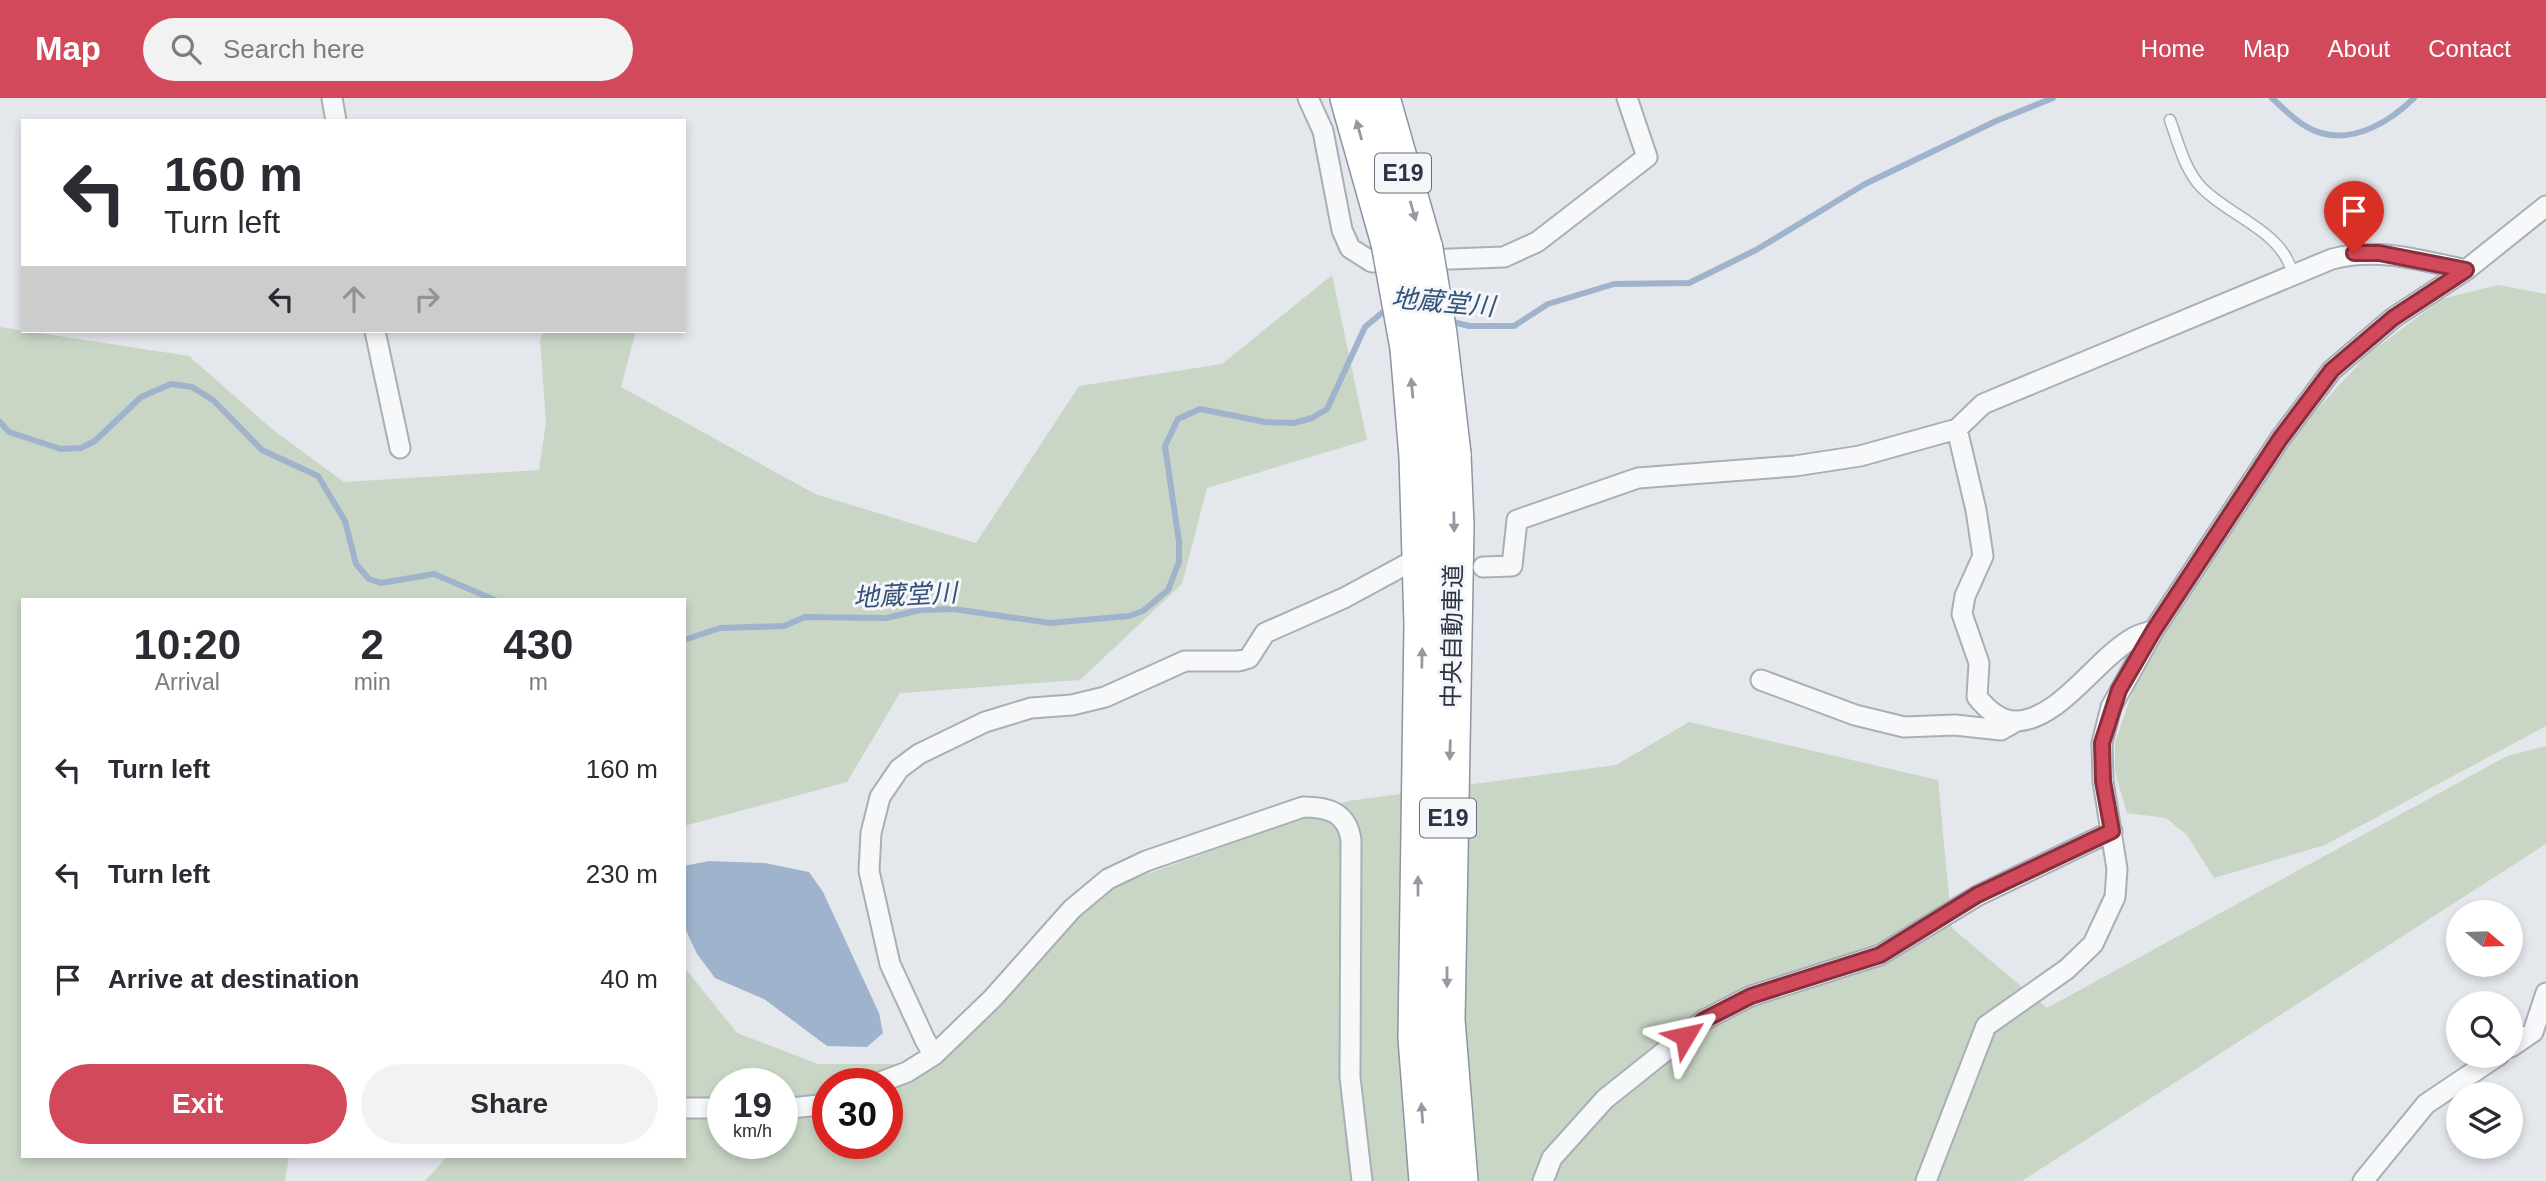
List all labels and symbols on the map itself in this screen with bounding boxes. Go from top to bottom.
one-way arrow [1353,119,1364,141]
road number: E19 [1375,153,1431,192]
pin [2324,181,2384,253]
one-way arrow [1409,200,1419,221]
water label: 地蔵堂川 [1390,283,1499,322]
one-way arrow [1406,377,1417,399]
one-way arrow [1448,511,1460,533]
street label: 中央自動車道 [1437,564,1467,708]
water label: 地蔵堂川 [852,577,961,613]
one-way arrow [1416,647,1428,669]
one-way arrow [1444,739,1455,761]
road number: E19 [1420,798,1476,838]
one-way arrow [1412,874,1424,896]
north arrow [2446,900,2524,976]
one-way arrow [1441,966,1453,988]
position arrow [1648,999,1722,1073]
speed limit sign: 30 [812,1068,903,1159]
one-way arrow [1417,1102,1428,1124]

